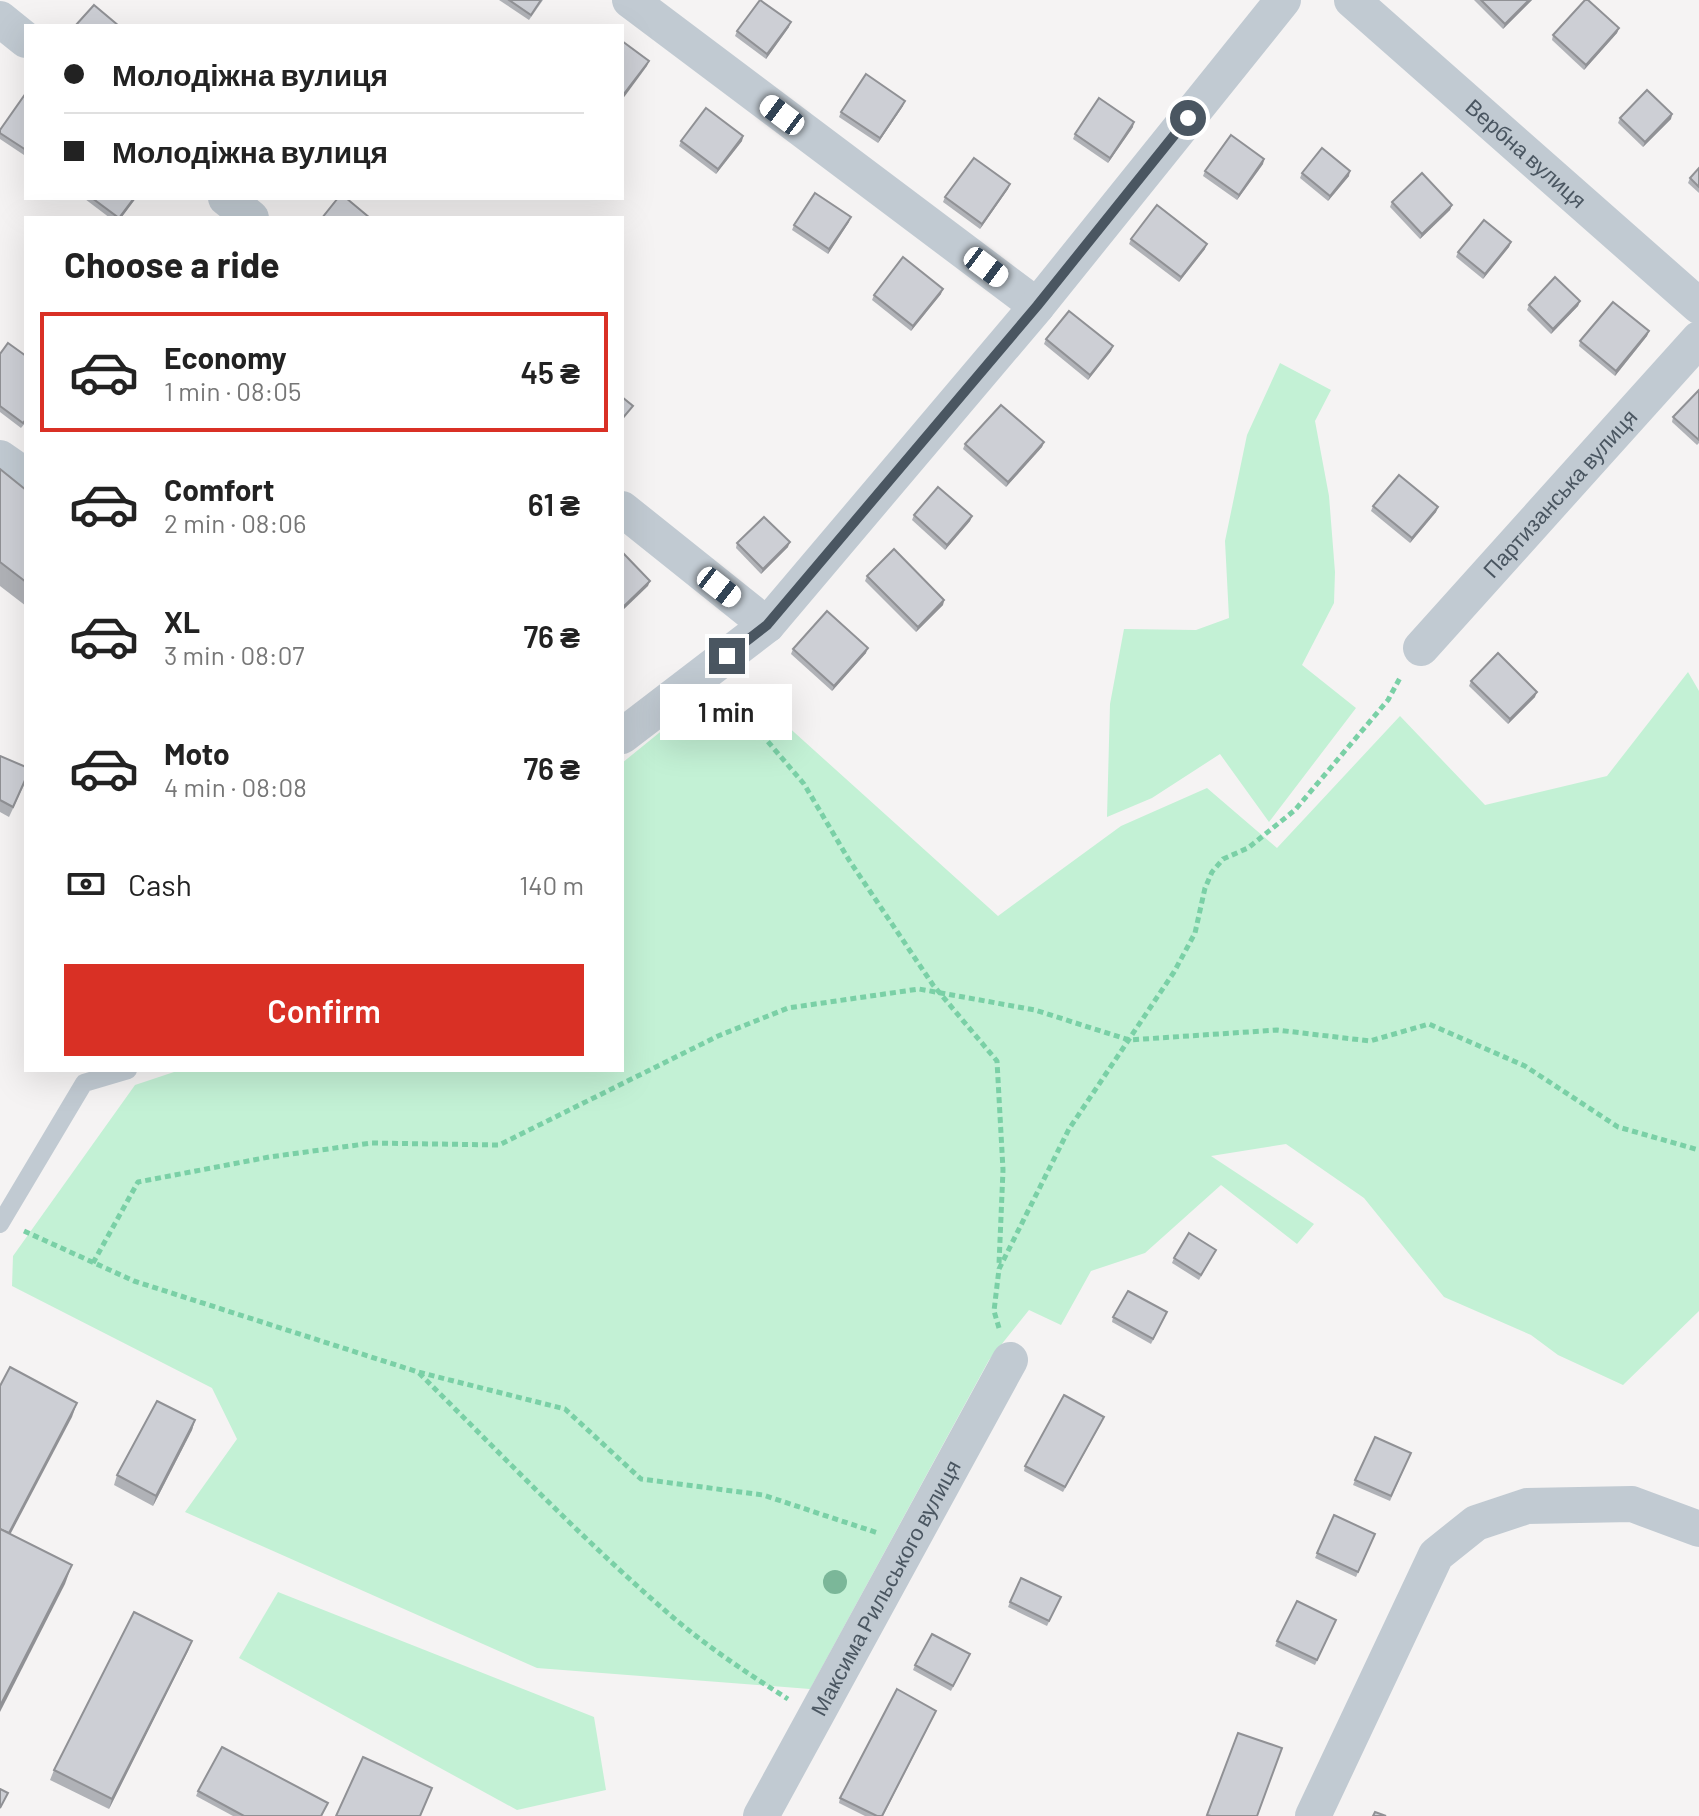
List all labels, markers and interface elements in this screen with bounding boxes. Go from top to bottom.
text: Молодіжна вулиця [112,56,388,92]
car [756,91,808,139]
street label: Вербна вулиця [1461,93,1592,213]
route start [1170,100,1206,136]
text: Молодіжна вулиця [112,133,388,169]
text: Choose a ride [64,242,280,285]
car [960,243,1012,291]
icon: car [68,336,140,408]
text: Economy [164,339,287,375]
text: 45 ₴ [521,354,580,390]
text: 1 min · 08:05 [164,375,301,406]
street label: Партизанська вулиця [1477,403,1642,582]
icon: car [68,468,140,540]
text: Comfort [164,471,274,507]
text: 61 ₴ [528,486,580,522]
text: 2 min · 08:06 [164,507,306,538]
car [693,563,745,611]
icon: car [68,600,140,672]
text: XL [164,603,200,639]
text: 76 ₴ [523,618,580,654]
route end [709,638,745,674]
text: 3 min · 08:07 [164,639,305,670]
callout: 1 min [661,684,793,740]
text: 1 min [698,696,754,727]
icon: car [68,732,140,804]
text: Moto [164,735,230,771]
text: 76 ₴ [523,750,580,786]
text: 4 min · 08:08 [164,771,307,802]
icon: cash [64,862,108,906]
text: Cash [128,866,192,902]
text: 140 m [519,869,584,900]
button: Confirm [64,964,584,1056]
street label: Максима Рильського вулиця [804,1455,965,1720]

